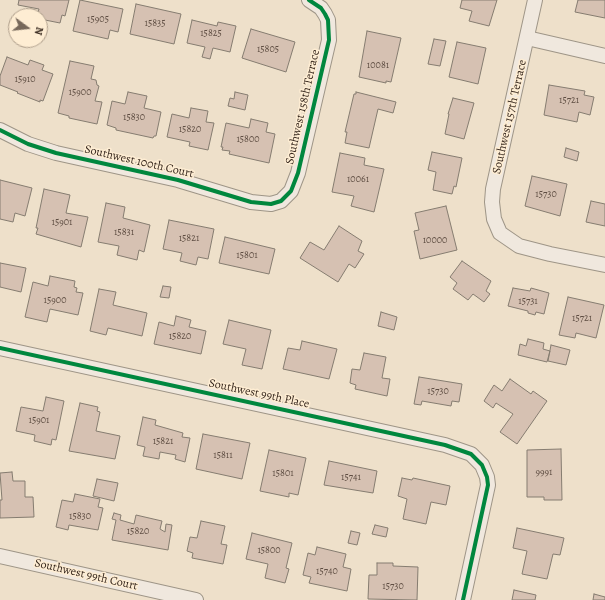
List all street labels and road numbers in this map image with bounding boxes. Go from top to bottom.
street label: Southwest 158th Terrace [283,48,323,166]
street label: Southwest 157th Terrace [490,59,530,175]
street label: Southwest 100th Court [83,142,195,182]
street label: Southwest 99th Place [207,376,311,412]
street label: Southwest 99th Court [33,556,139,594]

